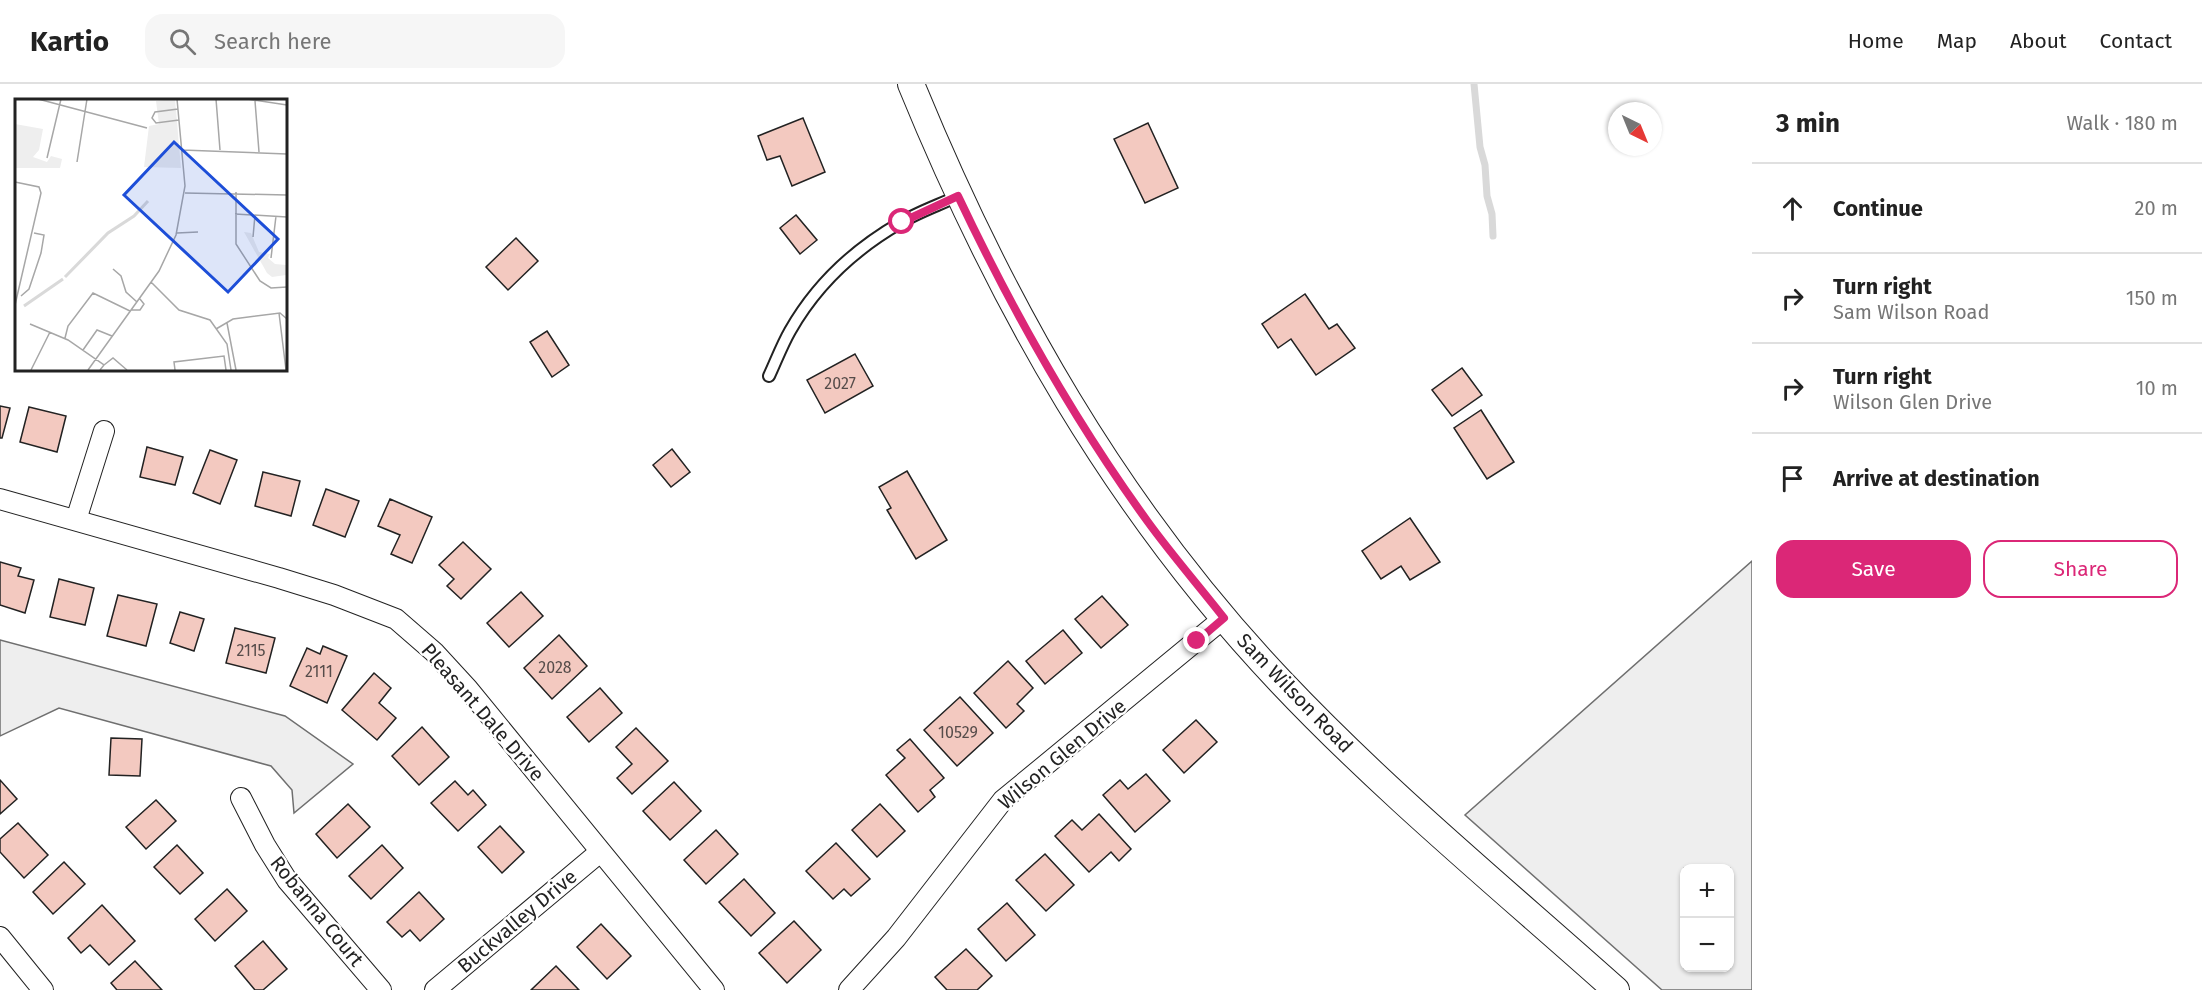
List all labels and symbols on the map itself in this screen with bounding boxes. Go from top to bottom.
inset map [15,99,286,370]
north arrow [1608,102,1662,156]
route start [888,208,914,234]
house number: 2027 [824,374,856,393]
route end [1183,627,1209,653]
street label: Sam Wilson Road [1232,628,1358,758]
street label: Pleasant Dale Drive [417,638,549,786]
house number: 2115 [236,641,266,660]
house number: 2028 [538,658,572,677]
house number: 2111 [305,662,333,681]
street label: Wilson Glen Drive [993,694,1131,814]
house number: 10529 [938,723,978,742]
street label: Robanna Court [265,851,369,972]
street label: Buckvalley Drive [452,864,582,978]

